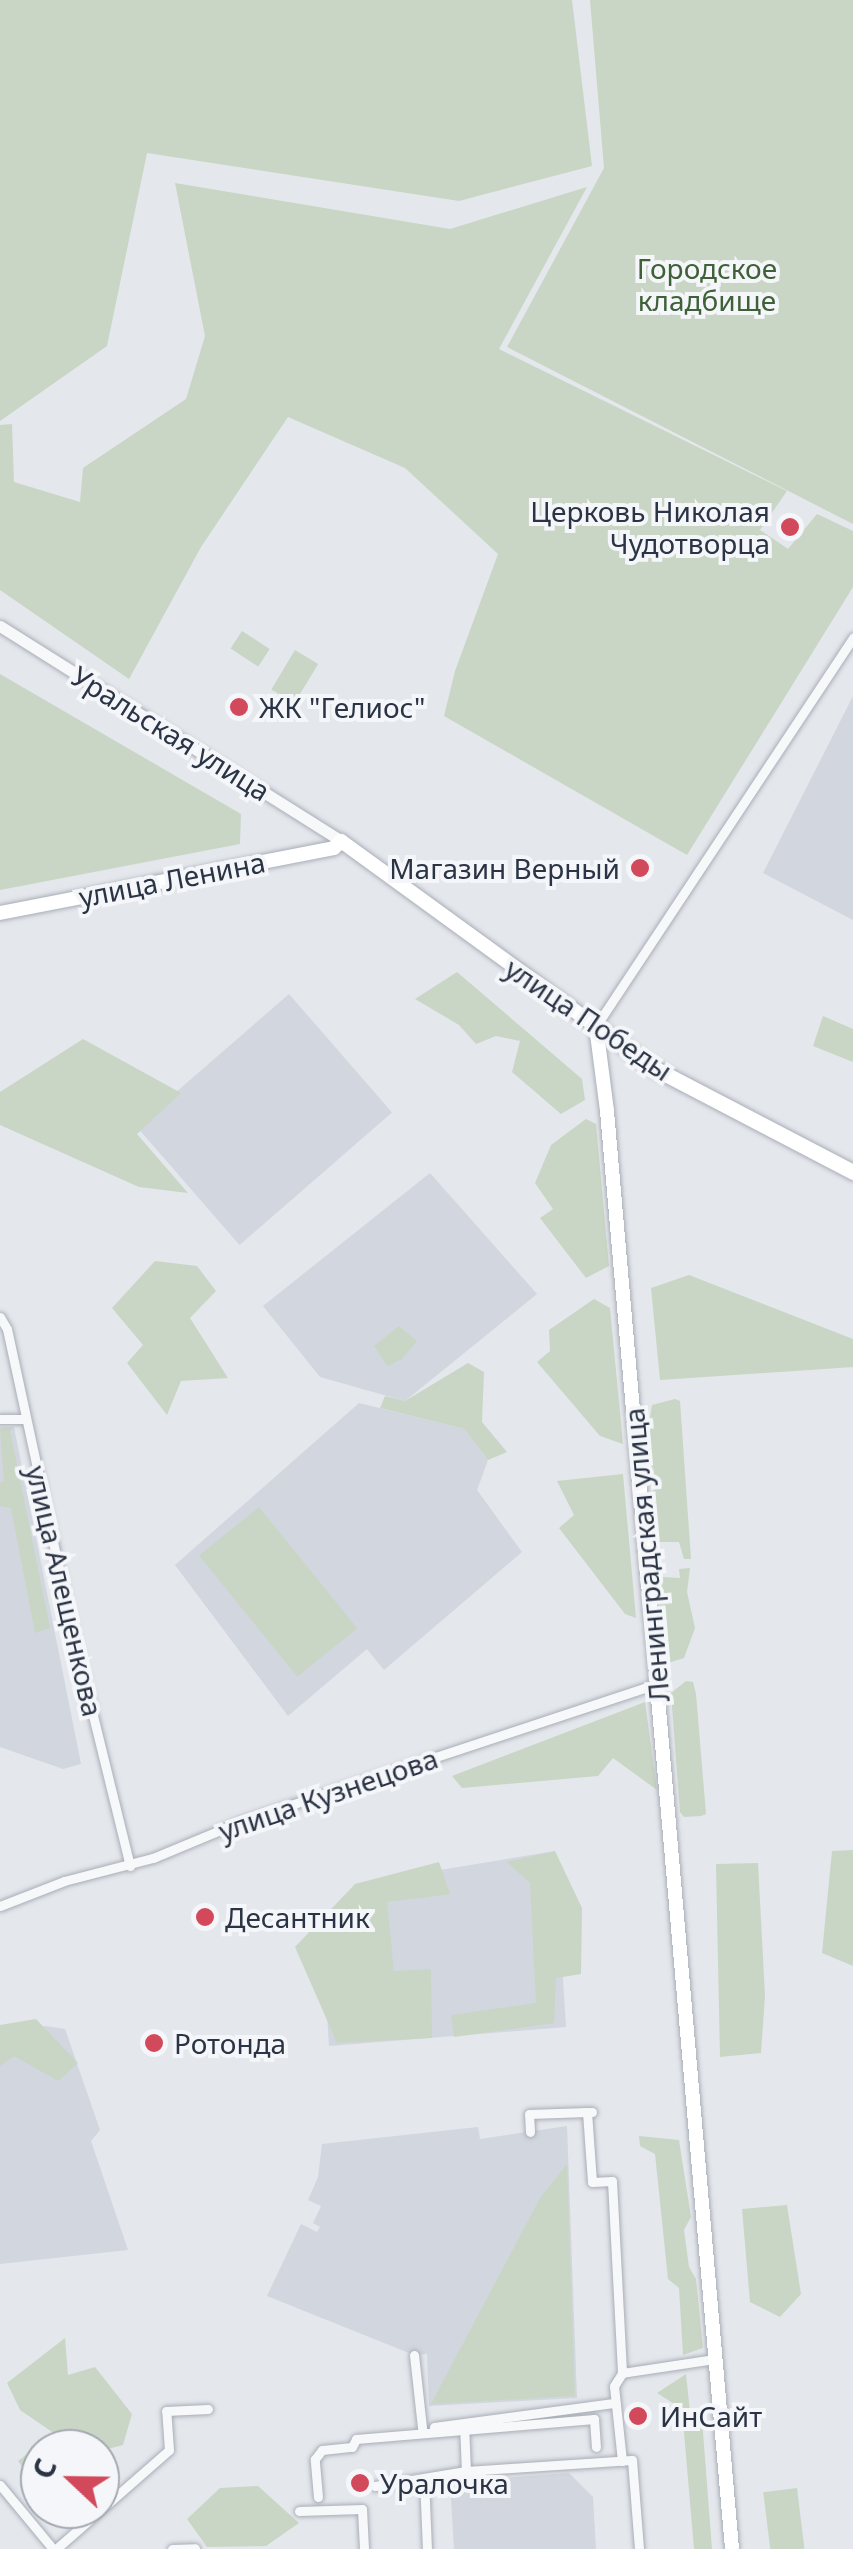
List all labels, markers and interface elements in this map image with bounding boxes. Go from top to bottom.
park label: Городское кладбище [637,251,777,317]
place label: Церковь Николая Чудотворца [530,494,770,560]
marker: Церковь Николая Чудотворца [779,516,801,538]
street label: Уральская улица [66,658,276,808]
place label: ЖК "Гелиос" [259,690,425,724]
marker: ЖК "Гелиос" [228,696,250,718]
street label: улица Ленина [76,844,268,914]
place label: Магазин Верный [389,851,620,885]
marker: Магазин Верный [629,857,651,879]
street label: улица Победы [499,951,679,1087]
street label: Ленинградская улица [616,1407,676,1703]
street label: улица Алещенкова [20,1462,110,1720]
street label: улица Кузнецова [214,1741,442,1847]
place label: Десантник [225,1900,370,1934]
marker: Десантник [194,1906,216,1928]
place label: Ротонда [174,2026,286,2060]
marker: Ротонда [143,2032,165,2054]
place label: ИнСайт [660,2399,762,2433]
marker: ИнСайт [625,2403,651,2429]
north arrow [20,2429,120,2529]
text: С [23,2453,65,2484]
place label: Уралочка [380,2466,509,2500]
marker: Уралочка [349,2472,371,2494]

